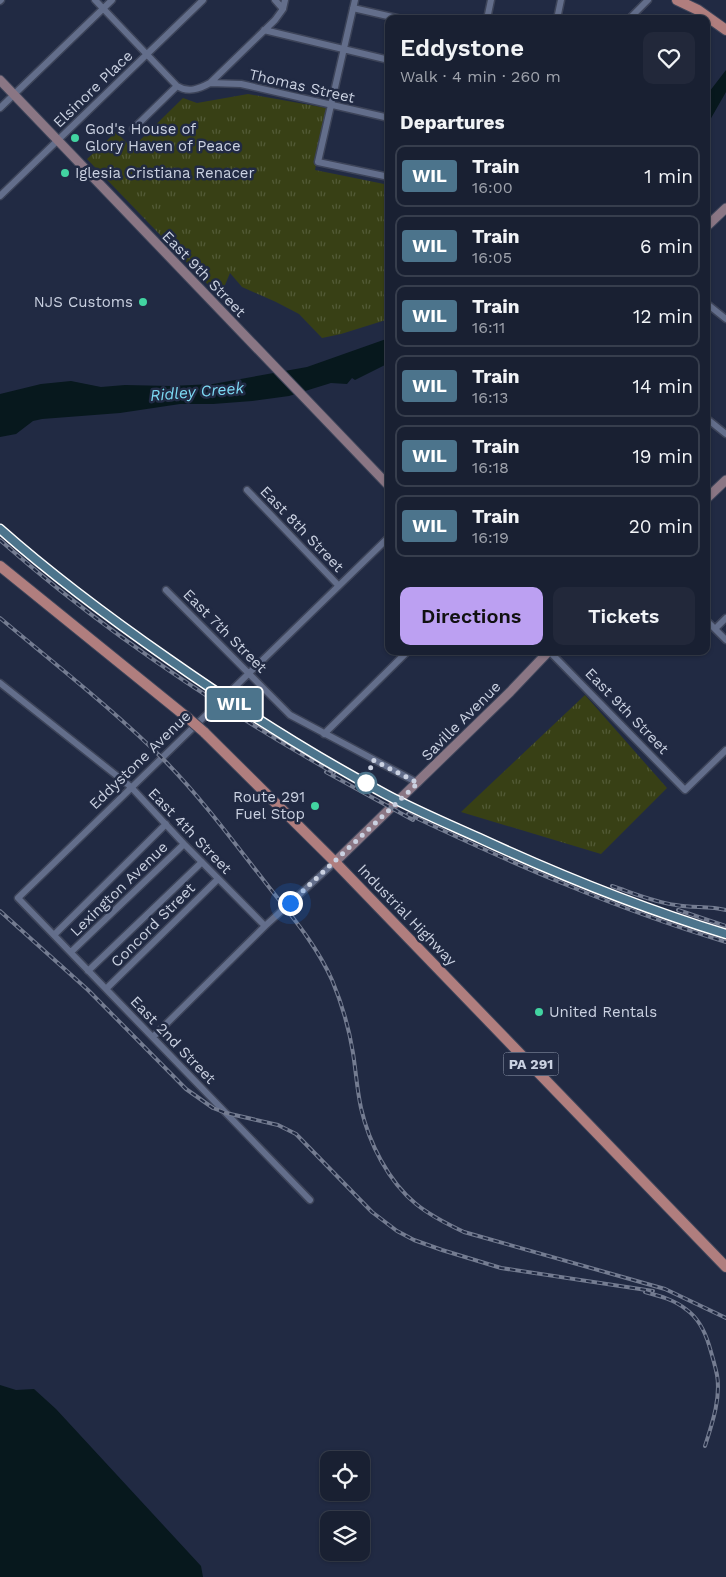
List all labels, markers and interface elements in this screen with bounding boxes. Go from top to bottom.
button: heart [643,32,695,84]
text: Eddystone [400,34,524,62]
street label: Elsinore Place [50,47,136,131]
street label: Thomas Street [247,65,357,107]
text: Walk · 4 min · 260 m [400,67,561,86]
text: Departures [400,111,505,134]
place label: God's House of Glory Haven of Peace [85,120,241,155]
marker: God's House of Glory Haven of Peace [69,132,81,144]
text: Train [472,155,520,178]
place label: Iglesia Cristiana Renacer [75,164,255,182]
text: WIL [412,165,447,186]
text: 1 min [644,165,693,188]
marker: Iglesia Cristiana Renacer [59,167,71,179]
text: 16:00 [472,178,513,197]
text: Train [472,225,520,248]
street label: East 9th Street [158,227,250,321]
text: WIL [412,235,447,256]
text: 6 min [640,235,693,258]
text: 16:05 [472,248,512,267]
place label: NJS Customs [34,293,133,311]
text: Train [472,295,520,318]
marker: NJS Customs [137,296,149,308]
text: WIL [412,305,447,326]
text: 12 min [633,305,693,328]
text: 16:11 [472,318,505,337]
text: Train [472,365,520,388]
text: WIL [412,375,447,396]
text: 14 min [633,375,693,398]
water label: Ridley Creek [149,378,246,405]
text: 16:13 [472,388,508,407]
text: Train [472,435,520,458]
text: WIL [412,445,447,466]
text: 19 min [632,445,693,468]
text: 16:18 [472,458,509,477]
street label: East 8th Street [256,482,348,576]
text: Train [472,505,520,528]
text: WIL [412,515,447,536]
text: 20 min [629,515,693,538]
text: 16:19 [472,528,509,547]
street label: East 7th Street [179,585,271,677]
button: Directions [400,587,543,645]
button: Tickets [553,587,695,645]
street label: East 9th Street [581,664,673,758]
street label: Saville Avenue [418,678,504,764]
line badge: WIL [205,688,263,720]
text: WIL [217,693,251,714]
street label: Eddystone Avenue [85,707,195,813]
unlabelled marker [355,772,377,794]
street label: East 4th Street [144,784,236,878]
place label: Route 291 Fuel Stop [233,788,305,823]
marker: Route 291 Fuel Stop [309,800,321,812]
street label: Lexington Avenue [67,838,171,940]
street label: Industrial Highway [354,860,460,970]
street label: Concord Street [107,879,199,971]
your location [278,891,303,916]
street label: East 2nd Street [127,992,220,1088]
place label: United Rentals [549,1003,657,1021]
marker: United Rentals [533,1006,545,1018]
road number: PA 291 [504,1052,558,1076]
map controls [320,1451,370,1561]
button: locate [320,1451,370,1501]
button: layers [320,1511,370,1561]

